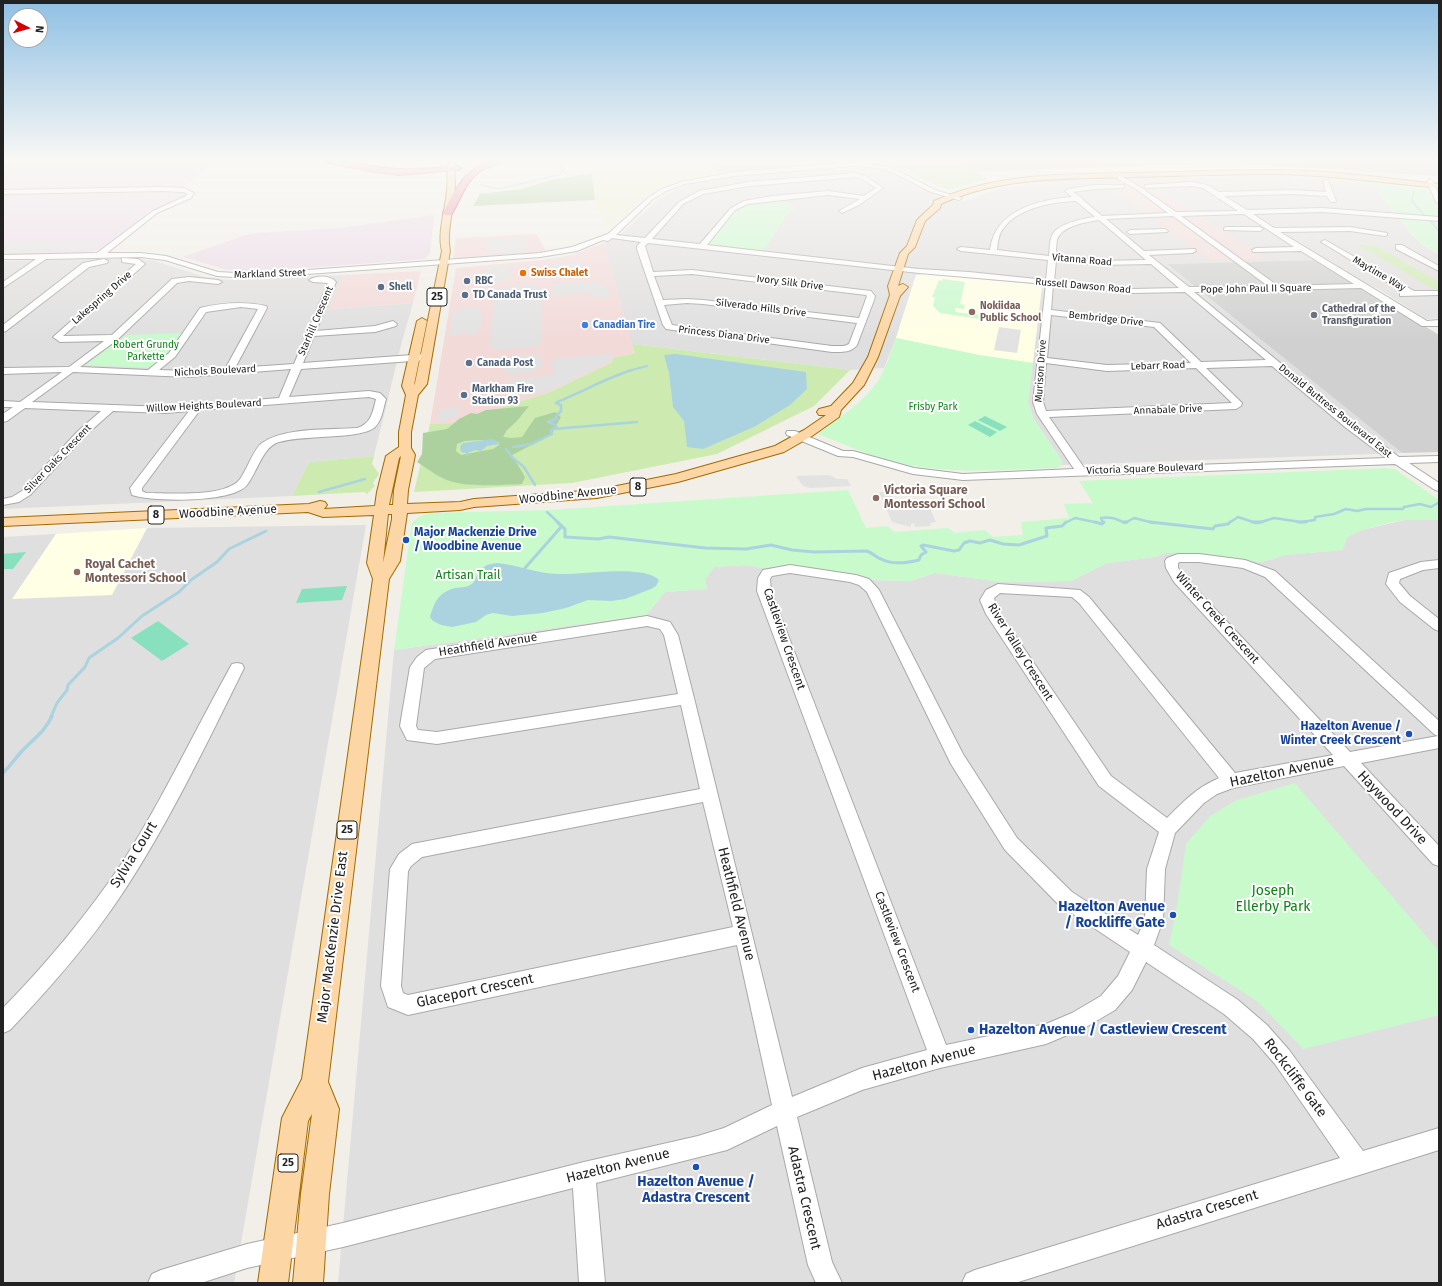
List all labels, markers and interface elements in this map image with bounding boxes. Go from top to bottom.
north arrow [8,8,48,48]
text: N [33,25,46,34]
street label: Vitanna Road [1051,251,1113,269]
street label: Maytime Way [1350,254,1408,294]
street label: Markland Street [234,267,306,281]
place label: Swiss Chalet [531,267,588,279]
marker: Swiss Chalet [518,268,528,278]
street label: Lakespring Drive [70,269,134,327]
street label: Ivory Silk Drive [756,273,824,293]
place label: RBC [475,275,493,287]
marker: RBC [462,276,472,286]
street label: Russell Dawson Road [1035,276,1131,296]
place label: Shell [389,281,412,293]
marker: Shell [376,282,386,292]
street label: Pope John Paul II Square [1200,282,1312,296]
street label: Starhill Crescent [296,285,336,357]
road number: 25 [427,288,447,306]
place label: TD Canada Trust [473,289,547,301]
marker: TD Canada Trust [460,290,470,300]
street label: Silverado Hills Drive [715,296,807,320]
place label: Nokiidaa Public School [980,300,1041,324]
place label: Cathedral of the Transfiguration [1322,303,1396,326]
marker: Nokiidaa Public School [967,307,977,317]
street label: Bembridge Drive [1068,309,1144,329]
marker: Cathedral of the Transfiguration [1309,310,1319,320]
place label: Canadian Tire [593,319,655,331]
marker: Canadian Tire [580,320,590,330]
street label: Princess Diana Drive [678,323,770,347]
park label: Robert Grundy Parkette [113,339,179,362]
street label: Murison Drive [1033,339,1049,403]
place label: Canada Post [477,357,533,369]
marker: Canada Post [464,358,474,368]
street label: Lebarr Road [1130,359,1186,373]
street label: Donald Buttress Boulevard East [1276,362,1394,460]
street label: Nichols Boulevard [174,363,256,379]
place label: Markham Fire Station 93 [472,383,534,406]
marker: Markham Fire Station 93 [459,390,469,400]
street label: Willow Heights Boulevard [146,397,262,415]
park label: Frisby Park [908,401,958,413]
street label: Annabale Drive [1134,403,1202,417]
street label: Silver Oaks Crescent [22,422,94,496]
street label: Victoria Square Boulevard [1086,461,1204,477]
road number: 8 [630,478,646,496]
street label: Woodbine Avenue [518,483,618,507]
place label: Victoria Square Montessori School [884,484,985,512]
marker: Victoria Square Montessori School [871,493,881,503]
street label: Woodbine Avenue [179,502,277,522]
road number: 8 [148,506,164,524]
place label: Major Mackenzie Drive / Woodbine Avenue [414,526,537,554]
marker: Major Mackenzie Drive / Woodbine Avenue [401,535,411,545]
place label: Royal Cachet Montessori School [85,558,186,586]
marker: Royal Cachet Montessori School [72,567,82,577]
park label: Artisan Trail [436,569,500,583]
street label: Winter Creek Crescent [1172,569,1262,667]
street label: Castleview Crescent [760,586,808,692]
street label: River Valley Crescent [984,601,1056,703]
street label: Heathfield Avenue [438,630,538,660]
place label: Hazelton Avenue / Winter Creek Crescent [1281,720,1401,748]
marker: Hazelton Avenue / Winter Creek Crescent [1404,729,1414,739]
street label: Hazelton Avenue [1228,753,1336,791]
street label: Haywood Drive [1353,767,1431,849]
street label: Sylvia Court [107,819,161,891]
road number: 25 [337,821,357,839]
street label: Heathfield Avenue [714,846,758,962]
street label: Major MacKenzie Drive East [314,850,352,1024]
park label: Joseph Ellerby Park [1236,883,1310,916]
street label: Castleview Crescent [871,890,923,994]
place label: Hazelton Avenue / Rockliffe Gate [1058,899,1165,932]
marker: Hazelton Avenue / Rockliffe Gate [1168,910,1178,920]
street label: Glaceport Crescent [415,970,535,1012]
place label: Hazelton Avenue / Castleview Crescent [979,1022,1227,1038]
marker: Hazelton Avenue / Castleview Crescent [966,1025,976,1035]
street label: Rockcliffe Gate [1260,1035,1330,1121]
street label: Hazelton Avenue [870,1041,978,1085]
street label: Hazelton Avenue [564,1145,672,1187]
street label: Adastra Crescent [784,1145,824,1251]
road number: 25 [278,1154,298,1172]
marker: Hazelton Avenue / Adastra Crescent [691,1162,701,1172]
place label: Hazelton Avenue / Adastra Crescent [637,1174,755,1206]
street label: Adastra Crescent [1154,1187,1260,1233]

